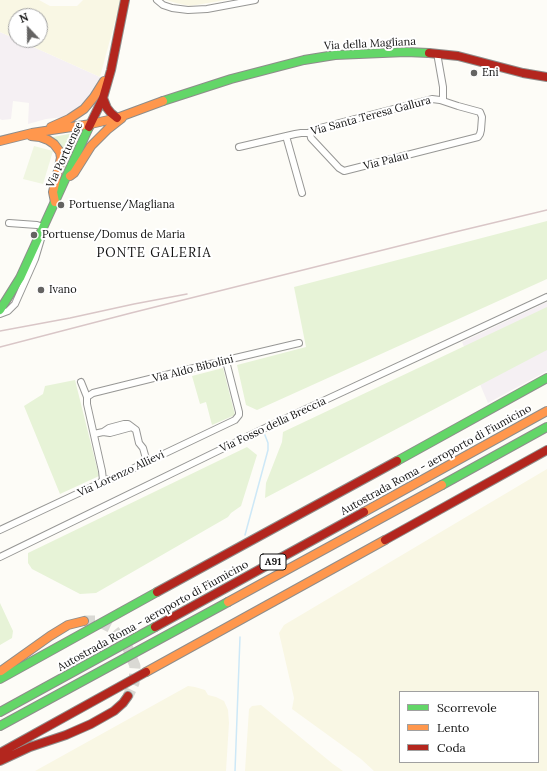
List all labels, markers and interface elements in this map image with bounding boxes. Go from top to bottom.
north arrow [8,8,48,48]
text: N [17,10,30,26]
street label: Via della Magliana [324,35,416,53]
place label: Eni [482,66,499,80]
marker: Eni [469,68,479,78]
street label: Via Santa Teresa Gallura [310,94,432,138]
street label: Via Portuense [44,120,86,190]
street label: Via Palau [362,149,410,173]
place label: Portuense/Magliana [69,198,175,212]
marker: Portuense/Magliana [56,200,66,210]
place label: Portuense/Domus de Maria [42,228,185,242]
marker: Portuense/Domus de Maria [29,230,39,240]
district label: PONTE GALERIA [96,245,212,261]
place label: Ivano [49,283,77,297]
marker: Ivano [36,285,46,295]
street label: Via Aldo Bibolini [151,353,235,385]
street label: Via Fosso della Breccia [218,395,328,455]
street label: Autostrada Roma - aeroporto di Fiumicino [338,402,534,518]
street label: Via Lorenzo Allievi [76,448,166,500]
road number: A91 [260,554,286,570]
street label: Autostrada Roma - aeroporto di Fiumicino [55,558,251,674]
legend [399,691,539,763]
text: Scorrevole [437,700,497,715]
text: Lento [437,720,469,735]
text: Coda [437,740,466,755]

